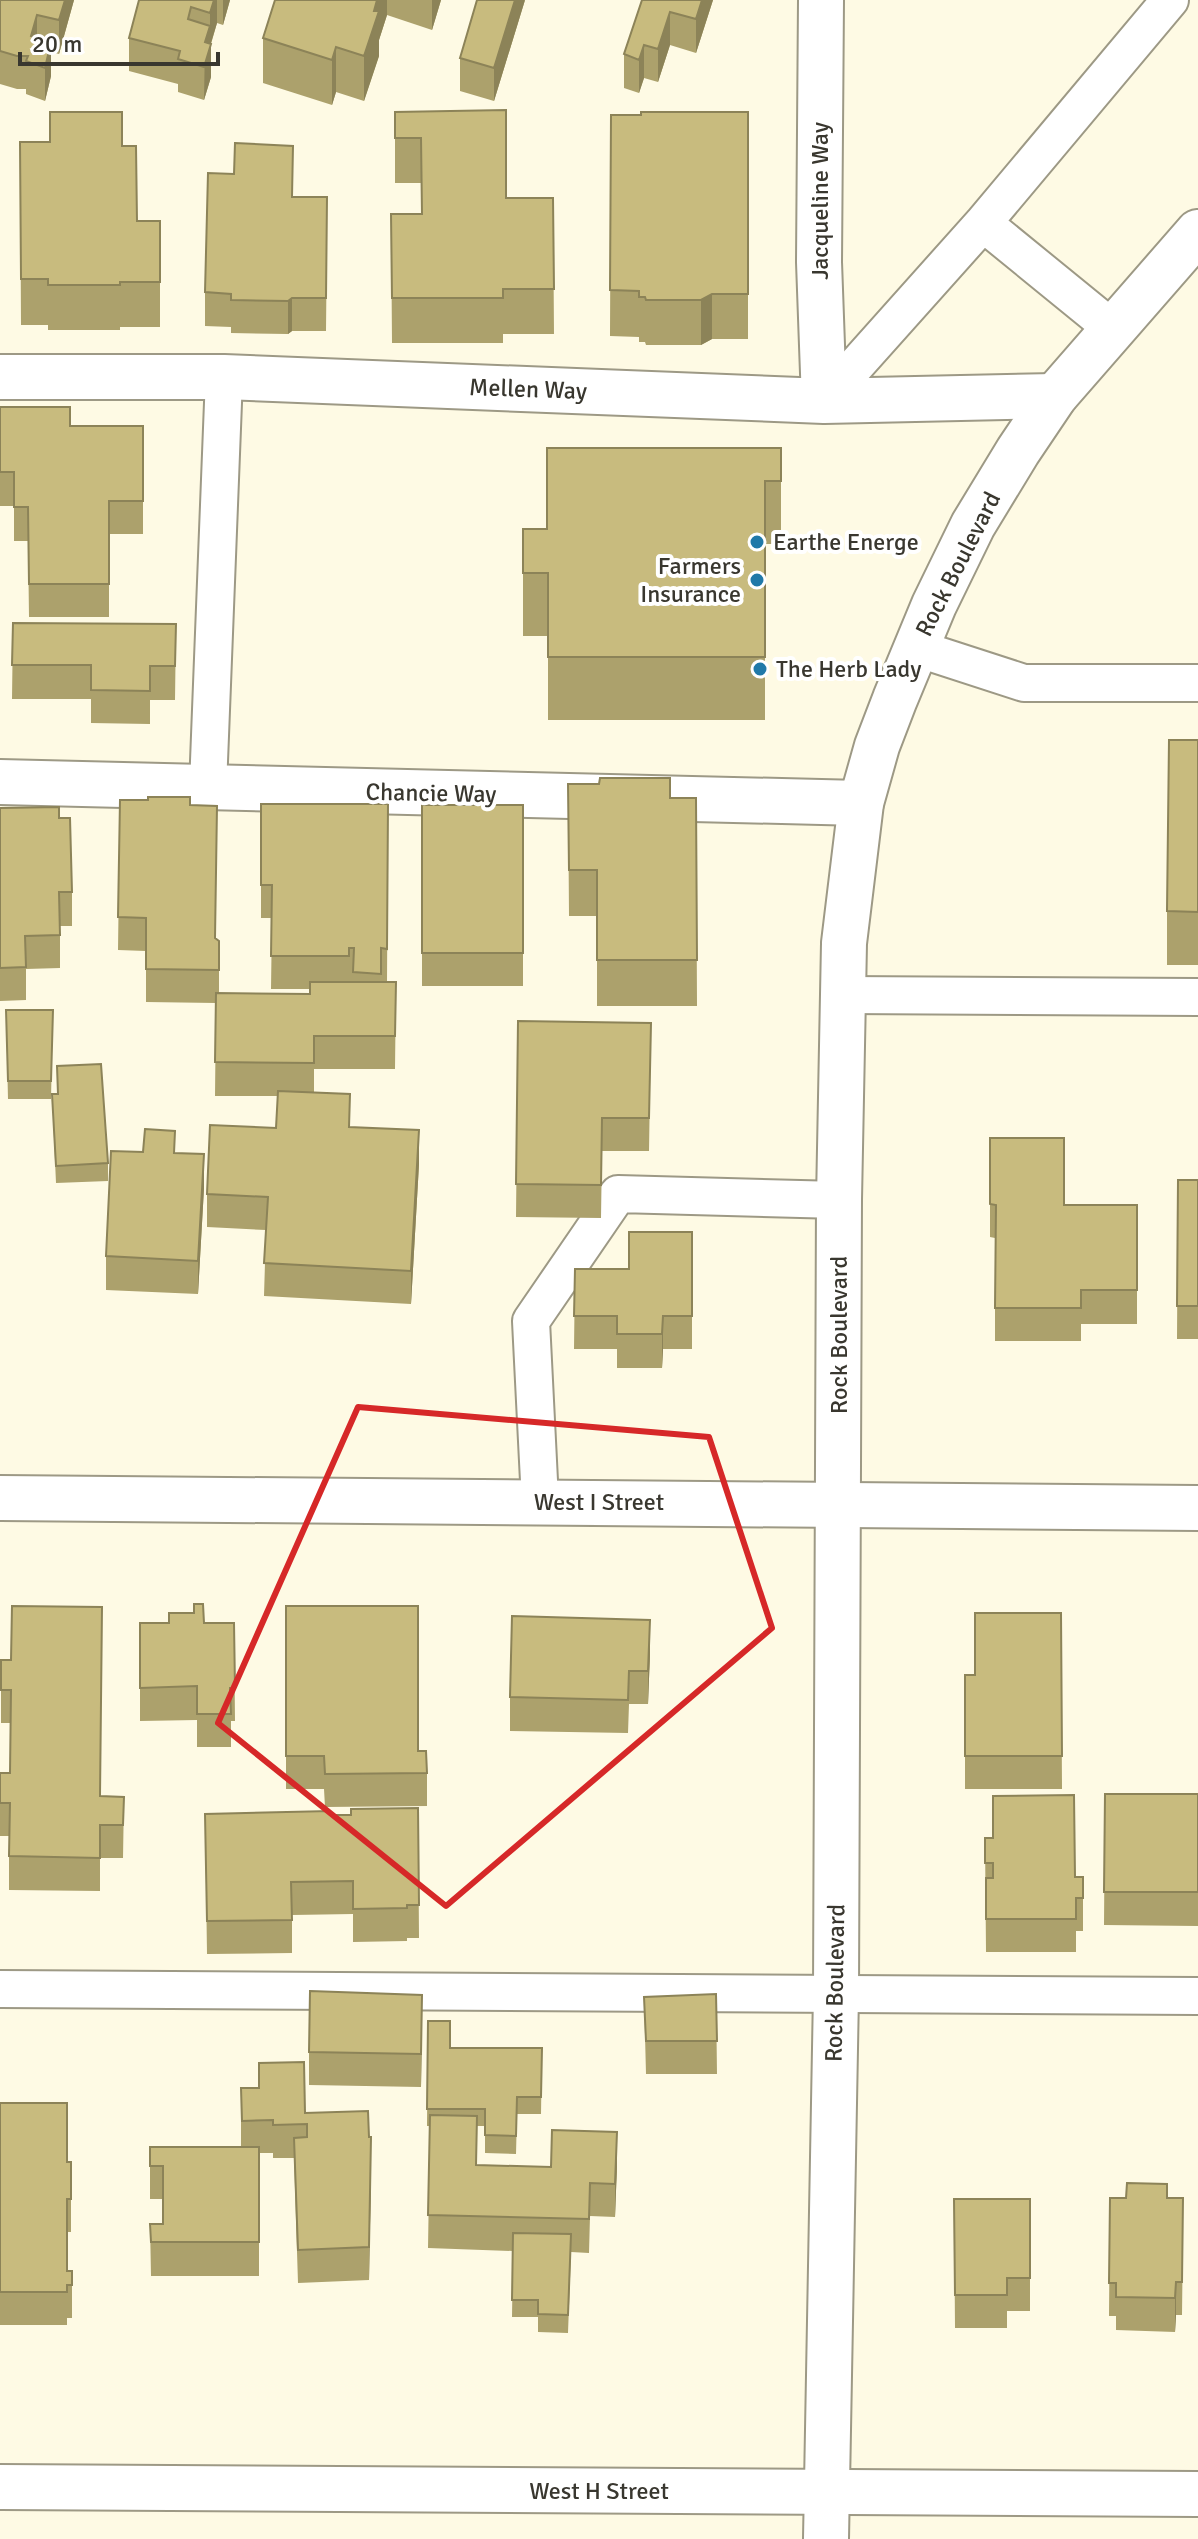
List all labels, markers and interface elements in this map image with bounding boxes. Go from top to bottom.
scale bar [20,16,218,66]
text: 20 m [32,29,82,59]
street label: Jacqueline Way [805,122,835,280]
street label: Mellen Way [469,372,587,406]
street label: Rock Boulevard [909,487,1007,641]
place label: Earthe Energe [773,527,919,557]
marker: Earthe Energe [748,533,766,551]
place label: Farmers Insurance [640,551,741,609]
marker: Farmers Insurance [748,571,766,589]
place label: The Herb Lady [776,654,921,684]
marker: The Herb Lady [751,660,769,678]
street label: Chancie Way [365,777,497,809]
street label: Rock Boulevard [824,1256,854,1414]
street label: West I Street [534,1487,664,1517]
street label: Rock Boulevard [819,1904,851,2062]
street label: West H Street [529,2476,669,2506]

